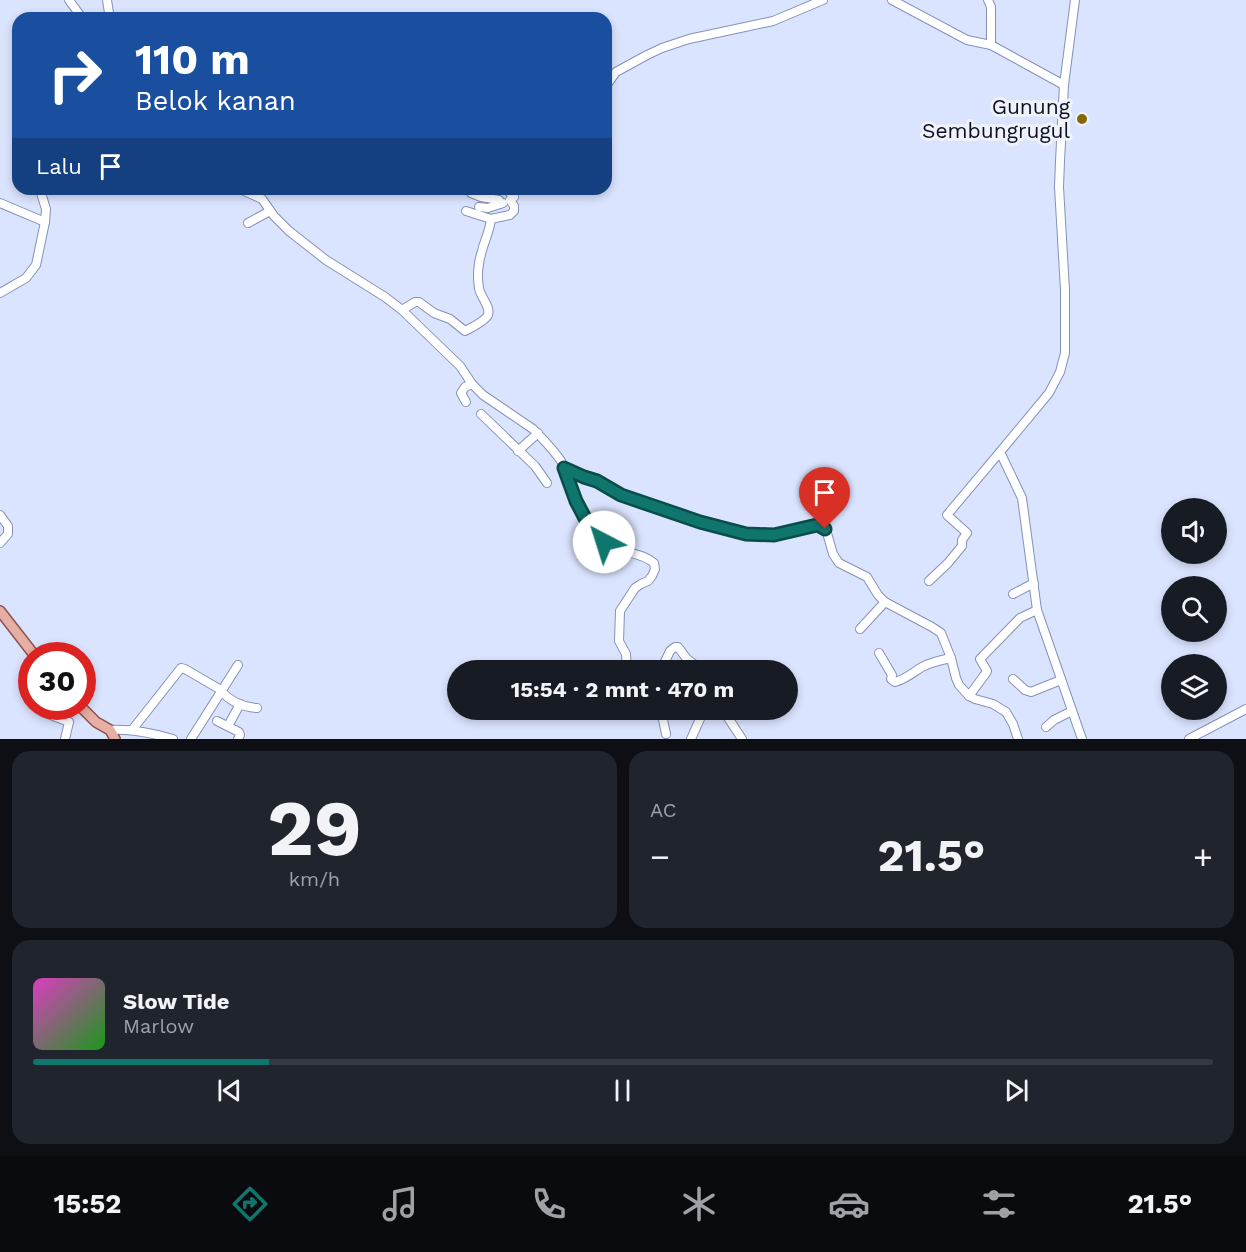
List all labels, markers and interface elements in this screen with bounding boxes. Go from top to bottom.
text: 110 m [135,35,250,84]
icon: right [36,36,114,114]
text: Belok kanan [135,85,296,117]
place label: Gunung Sembungrugul [922,94,1071,143]
marker: Gunung Sembungrugul [1075,112,1089,126]
icon: arrive [94,150,127,183]
text: Lalu [36,154,82,179]
pin [799,467,850,529]
icon: arrive [808,476,841,509]
map controls [1161,498,1227,720]
button: sound [1161,498,1227,564]
position arrow [572,510,636,574]
button: search [1161,576,1227,642]
speed limit sign: 30 [18,642,96,720]
button: layers [1161,654,1227,720]
text: 15:54 · 2 mnt · 470 m [511,677,734,702]
text: 29 [267,782,362,874]
text: AC [650,798,676,822]
text: 21.5° [878,829,985,882]
text: − [650,837,670,876]
text: + [1193,837,1213,876]
text: km/h [289,867,340,891]
text: Slow Tide [123,989,230,1014]
text: Marlow [123,1014,194,1038]
icon: previous [213,1074,246,1107]
icon: pause [606,1074,639,1107]
icon: next [1000,1074,1033,1107]
icon: directions [229,1183,271,1225]
icon: music [379,1183,421,1225]
icon: phone [528,1183,570,1225]
icon: climate [678,1183,720,1225]
icon: car [828,1183,870,1225]
icon: filters [978,1183,1020,1225]
text: 15:52 [54,1188,121,1220]
text: 21.5° [1127,1188,1192,1220]

